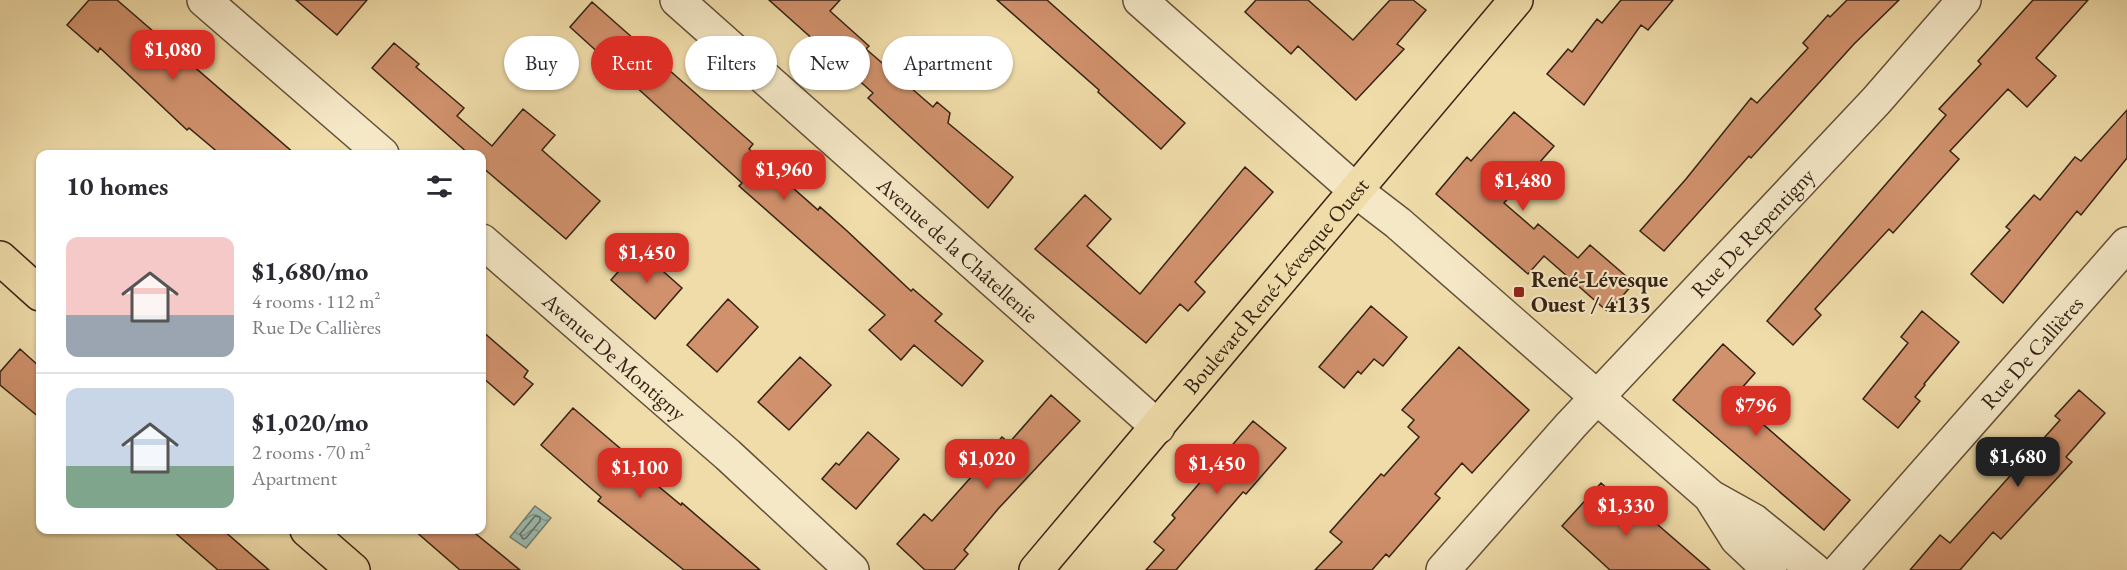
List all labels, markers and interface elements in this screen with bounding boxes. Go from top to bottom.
pin: $1,080 [124,30,222,81]
text: $1,080 [145,36,201,62]
chip: Buy [504,36,579,90]
chip: Rent [591,36,673,90]
chip: Filters [685,36,777,90]
chip: New [789,36,870,90]
chip: Apartment [882,36,1013,90]
pin: $1,960 [735,150,833,201]
text: $1,960 [756,156,812,182]
pin: $1,480 [1474,161,1572,212]
street label: Rue De Repentigny [1685,161,1821,304]
text: $1,480 [1495,167,1551,193]
text: 10 homes [66,169,168,203]
icon: filters [423,170,456,203]
street label: Avenue de la Châtellenie [870,170,1045,330]
street label: Boulevard René-Lévesque Ouest [1177,172,1375,400]
pin: $1,450 [598,233,696,284]
text: $1,450 [619,239,675,265]
text: $1,680/mo [252,254,368,288]
icon: home [114,261,186,333]
place label: René-Lévesque Ouest / 4135 [1531,265,1668,319]
marker: René-Lévesque Ouest / 4135 [1512,285,1526,299]
street label: Avenue De Montigny [536,286,693,428]
text: 4 rooms · 112 m² [252,288,380,314]
street label: Rue De Callières [1974,290,2090,416]
text: Rue De Callières [252,314,381,340]
pin: $796 [1720,386,1792,437]
text: $796 [1736,392,1776,418]
text: $1,020/mo [252,405,368,439]
icon: home [114,412,186,484]
pin: $1,680 [1969,437,2067,488]
text: 2 rooms · 70 m² [252,439,371,465]
pin: $1,020 [938,439,1036,490]
text: $1,680 [1990,443,2046,469]
pin: $1,450 [1168,444,1266,495]
text: $1,020 [959,445,1015,471]
pin: $1,100 [591,448,689,499]
text: $1,450 [1189,450,1245,476]
text: $1,100 [612,454,668,480]
text: Apartment [252,465,337,491]
pin: $1,330 [1577,486,1675,537]
text: $1,330 [1598,492,1654,518]

